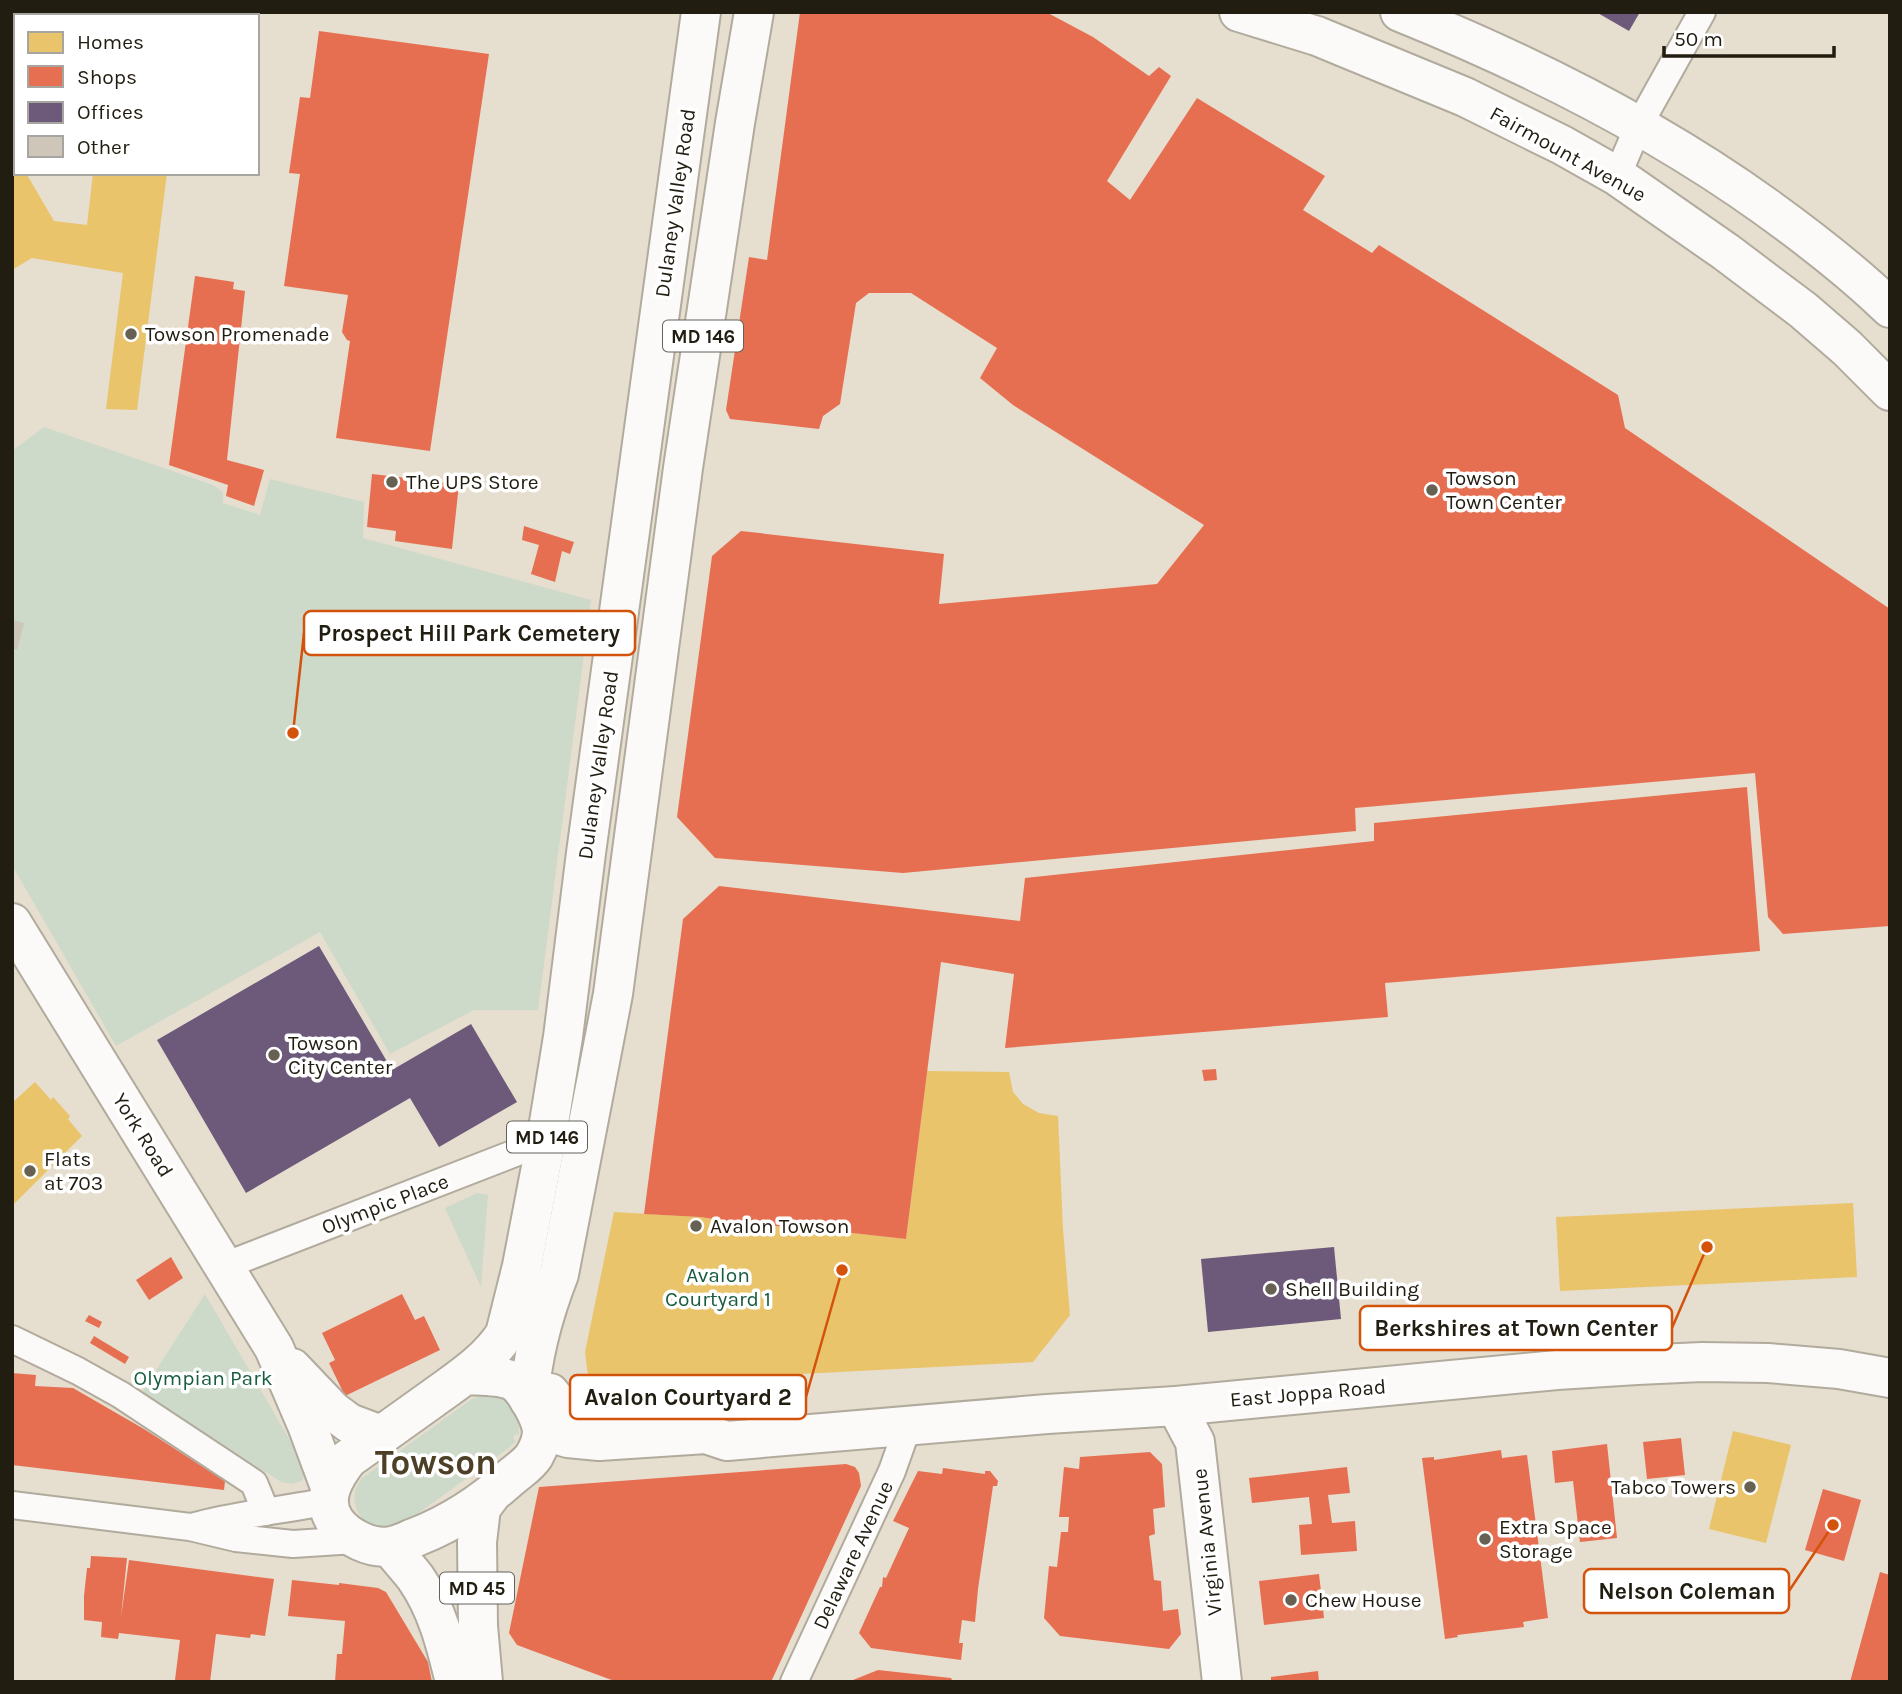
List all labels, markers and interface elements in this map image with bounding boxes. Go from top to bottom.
legend [14,14,259,175]
scale bar [1664,14,1834,58]
text: 50 m [1674,27,1723,51]
text: Homes [77,30,144,54]
text: Shops [77,65,137,89]
text: Offices [77,100,144,124]
street label: Fairmount Avenue [1486,101,1650,207]
street label: Dulaney Valley Road [650,107,700,299]
text: Other [77,135,130,159]
road number: MD 146 [663,320,743,352]
place label: Towson Promenade [145,322,329,346]
marker: Towson Promenade [123,326,139,342]
place label: Towson Town Center [1446,466,1562,514]
place label: The UPS Store [406,470,538,494]
marker: The UPS Store [384,474,400,490]
marker: Towson Town Center [1424,482,1440,498]
callout: Prospect Hill Park Cemetery [304,611,635,655]
text: Prospect Hill Park Cemetery [318,620,621,647]
street label: Dulaney Valley Road [573,669,623,861]
place label: Towson City Center [288,1031,393,1079]
marker: Towson City Center [266,1047,282,1063]
street label: York Road [108,1089,178,1181]
road number: MD 146 [507,1121,587,1152]
place label: Flats at 703 [44,1147,103,1195]
marker: Flats at 703 [22,1163,38,1179]
street label: Olympic Place [318,1169,452,1239]
place label: Avalon Towson [710,1214,849,1238]
marker: Avalon Towson [688,1218,704,1234]
park label: Avalon Courtyard 1 [665,1263,771,1311]
place label: Shell Building [1285,1277,1419,1301]
marker: Shell Building [1263,1281,1279,1297]
callout: Berkshires at Town Center [1360,1306,1672,1350]
text: Berkshires at Town Center [1374,1315,1658,1342]
park label: Olympian Park [133,1366,273,1390]
street label: East Joppa Road [1229,1374,1387,1412]
callout: Avalon Courtyard 2 [570,1375,806,1419]
text: Avalon Courtyard 2 [584,1384,792,1411]
district label: Towson [375,1442,497,1483]
street label: Virginia Avenue [1187,1467,1227,1617]
place label: Tabco Towers [1611,1475,1736,1499]
street label: Delaware Avenue [808,1477,898,1633]
marker: Tabco Towers [1742,1479,1758,1495]
place label: Extra Space Storage [1499,1515,1612,1563]
marker: Extra Space Storage [1477,1531,1493,1547]
callout: Nelson Coleman [1584,1569,1789,1613]
road number: MD 45 [440,1572,514,1604]
text: Nelson Coleman [1598,1578,1776,1605]
place label: Chew House [1305,1588,1422,1612]
marker: Chew House [1283,1592,1299,1608]

